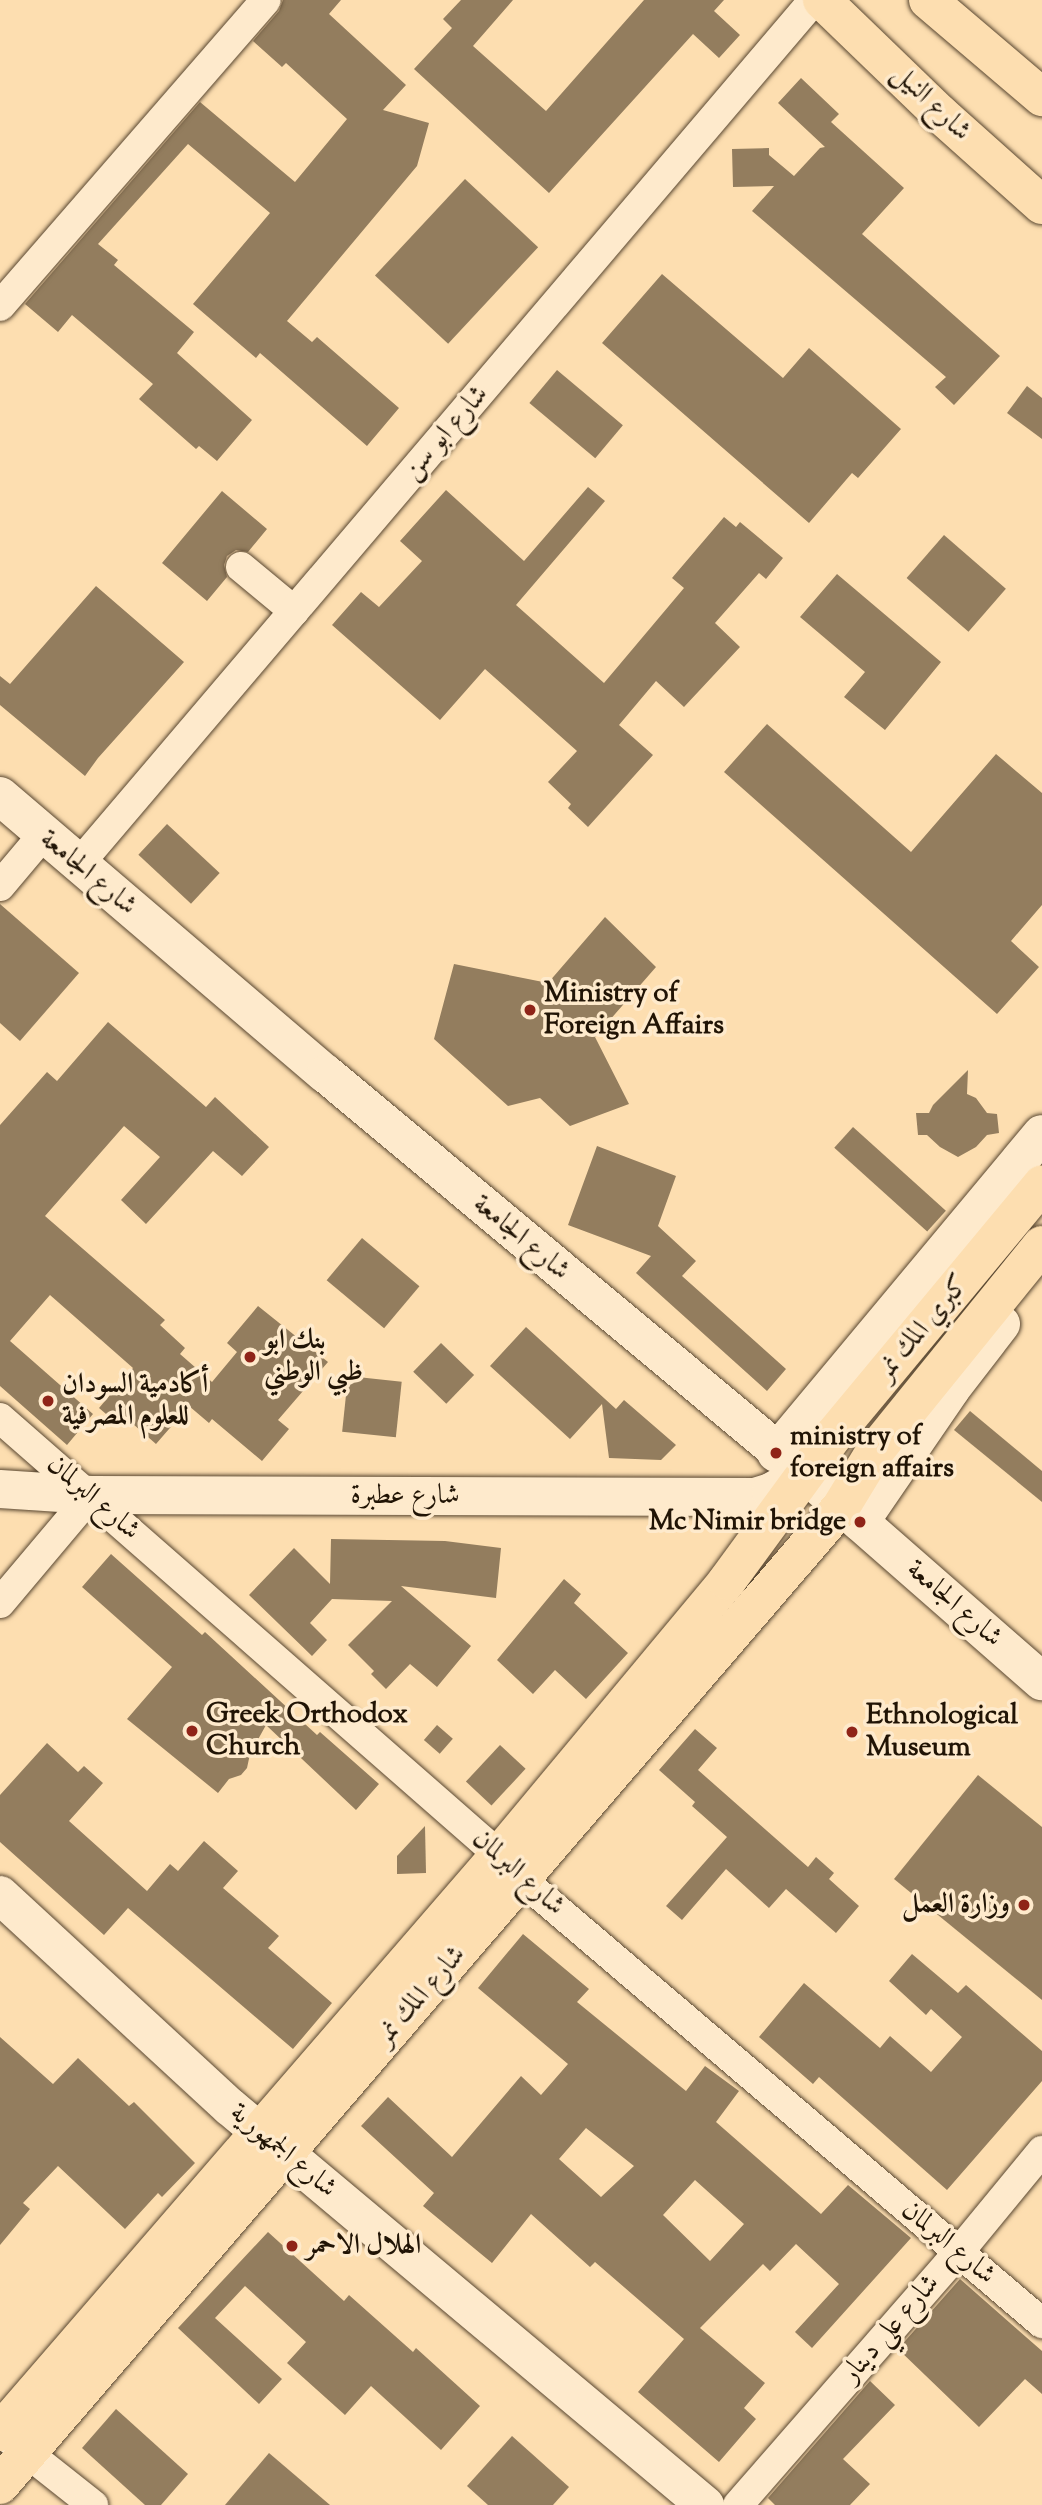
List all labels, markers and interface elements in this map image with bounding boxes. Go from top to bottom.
street label: شارع النيل [884,57,978,149]
street label: شارع ابو سن [396,379,496,487]
street label: شارع الجامعة [33,823,143,923]
place label: Ministry of Foreign Affairs [544,977,724,1043]
marker: Ministry of Foreign Affairs [522,1002,538,1018]
street label: شارع الجامعة [466,1188,576,1288]
street label: كبري المك نمر [869,1268,977,1388]
place label: بنك ابو ظبي الوطني [264,1324,363,1390]
marker: بنك ابو ظبي الوطني [242,1349,258,1365]
place label: أكادمية السودان للعلوم المصرفية [62,1368,208,1434]
marker: أكادمية السودان للعلوم المصرفية [40,1393,56,1409]
place label: ministry of foreign affairs [790,1420,954,1486]
marker: ministry of foreign affairs [768,1445,784,1461]
street label: شارع البرلمان [39,1448,147,1548]
street label: شارع عطبرة [350,1479,460,1513]
place label: Mc Nimir bridge [649,1505,846,1539]
marker: Mc Nimir bridge [852,1514,868,1530]
street label: شارع الجامعة [899,1553,1009,1655]
place label: Greek Orthodox Church [206,1698,408,1764]
place label: Ethnological Museum [866,1699,1018,1765]
marker: Greek Orthodox Church [184,1723,200,1739]
marker: Ethnological Museum [844,1724,860,1740]
street label: شارع البرلمان [465,1823,571,1923]
place label: وزارة العمل [902,1888,1010,1922]
marker: وزارة العمل [1016,1897,1032,1913]
street label: شارع المك نمر [368,1939,474,2053]
street label: شارع الجمهورية [222,2096,344,2206]
street label: شارع البرلمان [894,2194,1002,2292]
place label: الهلال الاحمر [306,2229,421,2263]
marker: الهلال الاحمر [284,2238,300,2254]
street label: شارع علي دينار [835,2268,947,2390]

